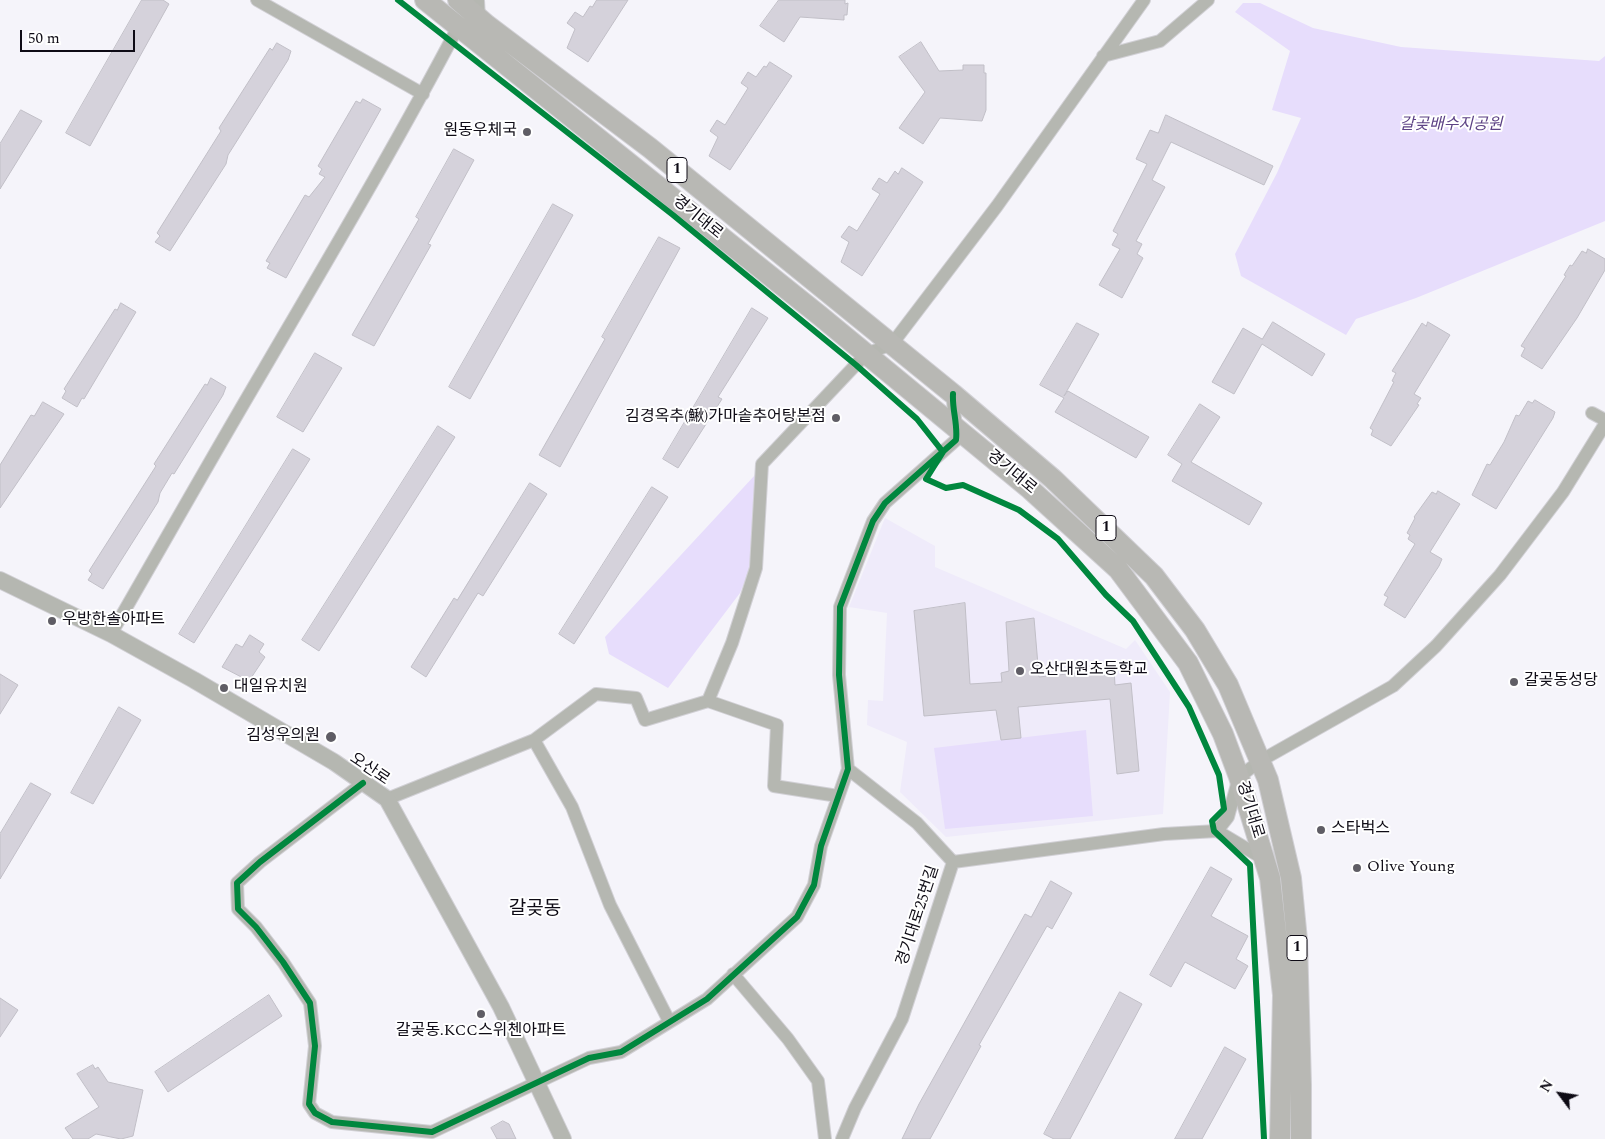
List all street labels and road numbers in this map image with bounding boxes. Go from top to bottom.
road number: 1 [667,158,687,182]
street label: 경기대로 [668,192,726,244]
street label: 경기대로 [982,447,1040,499]
road number: 1 [1096,516,1116,540]
street label: 오산로 [345,750,393,790]
street label: 경기대로 [1231,779,1267,841]
street label: 경기대로25번길 [894,863,944,969]
road number: 1 [1287,936,1307,960]

